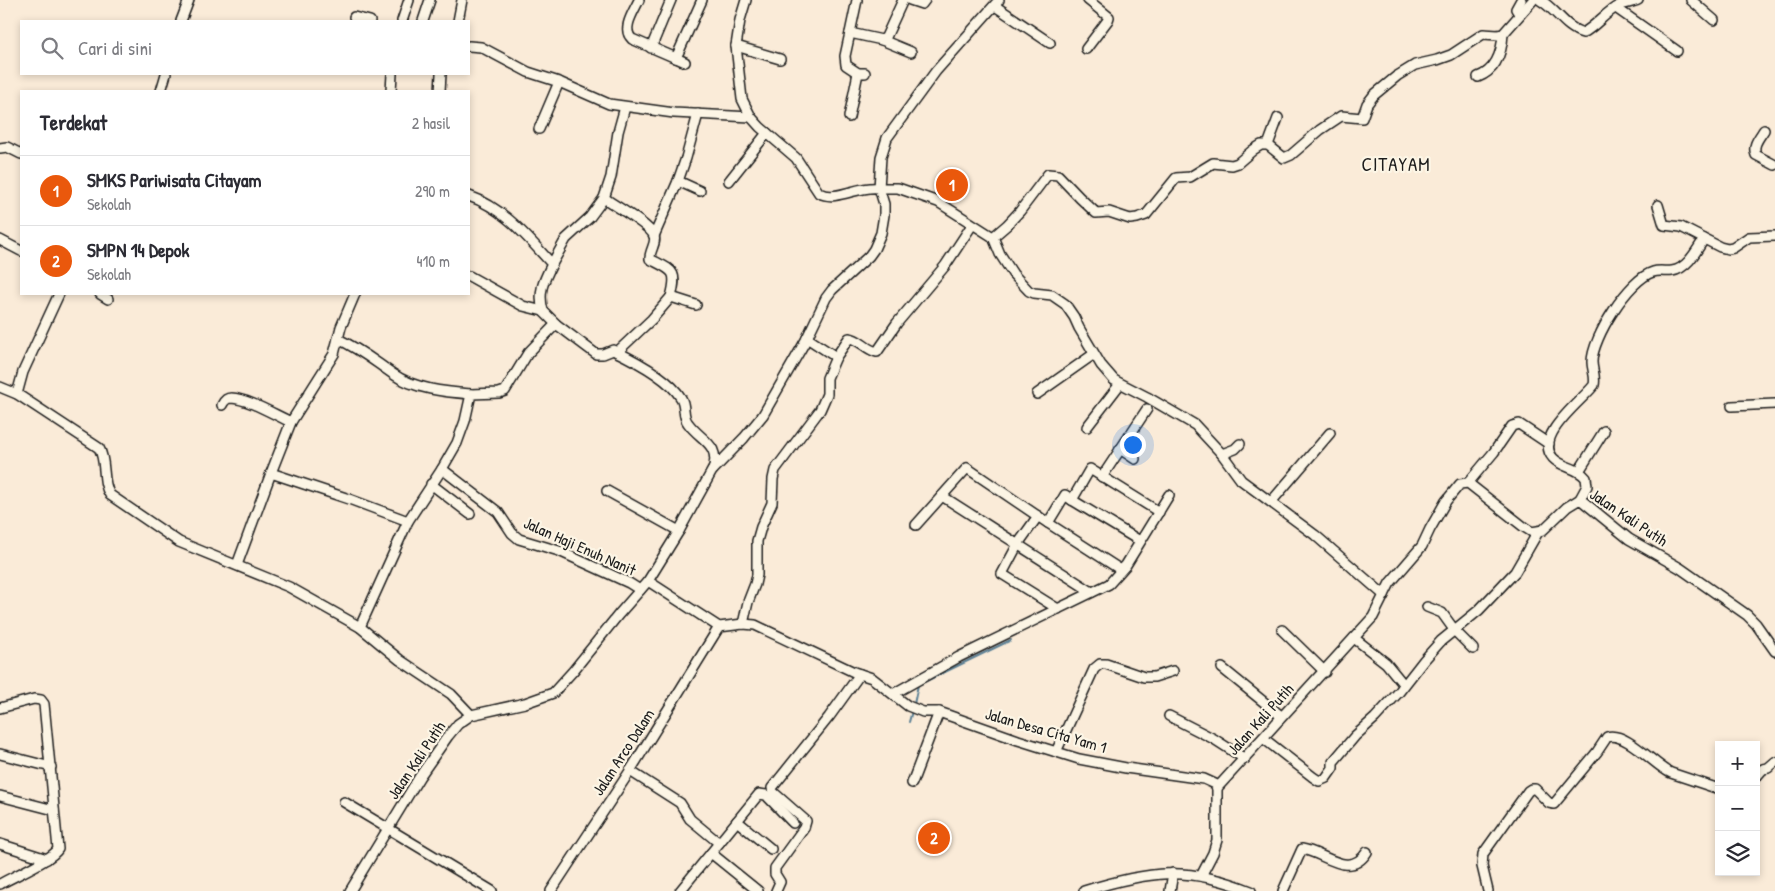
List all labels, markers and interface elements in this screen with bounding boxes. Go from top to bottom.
search box [20,20,470,75]
icon: search [38,34,66,62]
text: Cari di sini [78,35,152,61]
text: Terdekat [40,108,107,137]
text: 2 hasil [412,112,450,134]
district label: CITAYAM [1361,151,1431,177]
pin: 1 [936,166,968,204]
text: SMKS Pariwisata Citayam [87,167,261,193]
text: 1 [53,180,59,202]
text: 290 m [415,180,450,202]
text: Sekolah [87,193,131,215]
text: SMPN 14 Depok [87,237,189,263]
text: 2 [52,250,60,272]
text: 410 m [416,250,450,272]
text: Sekolah [87,263,131,285]
your location [1120,432,1146,458]
street label: Jalan Kali Putih [1586,483,1673,551]
street label: Jalan Haji Enuh Nanit [520,511,640,581]
street label: Jalan Kali Putih [1222,678,1298,760]
street label: Jalan Desa Cita Yam 1 [983,702,1109,758]
street label: Jalan Arco Dalam [587,704,659,800]
street label: Jalan Kali Putih [382,716,450,803]
map controls [1715,741,1760,876]
button: + [1715,741,1760,786]
button: − [1715,786,1760,831]
pin: 2 [918,819,950,857]
button: layers [1715,831,1760,876]

